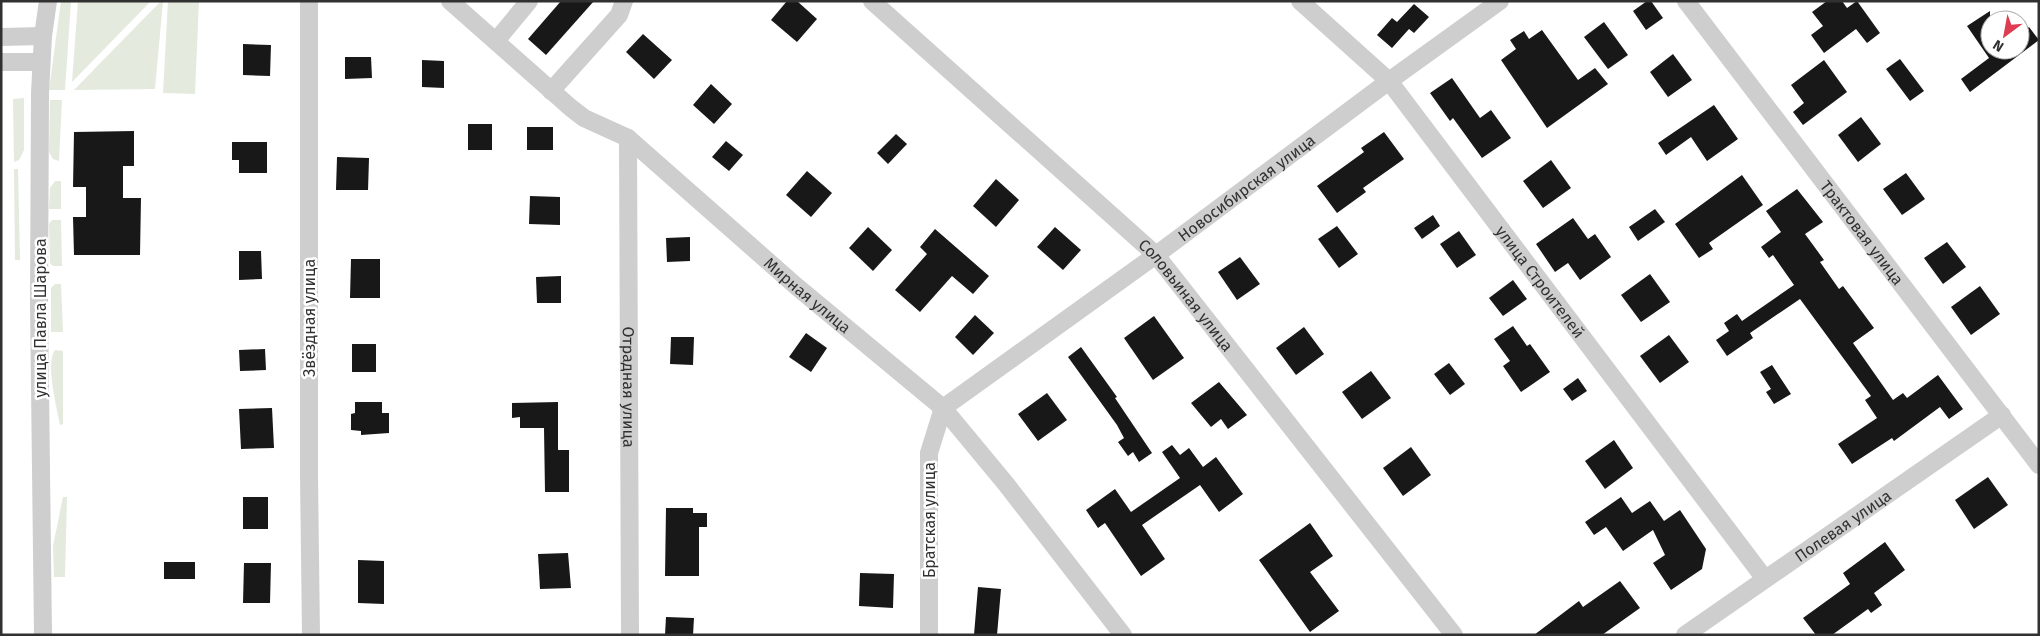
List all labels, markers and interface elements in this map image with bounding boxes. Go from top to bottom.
north arrow [1980,10,2030,60]
text: N [1990,36,2007,55]
street label: Новосибирская улица [1174,131,1319,245]
street label: Трактовая улица [1816,177,1908,289]
street label: улица Строителей [1492,222,1589,342]
street label: Соловьиная улица [1135,235,1237,355]
street label: улица Павла Шарова [31,238,50,398]
street label: Мирная улица [760,254,855,338]
street label: Звёздная улица [300,259,319,377]
street label: Отрадная улица [619,326,638,448]
street label: Братская улица [920,462,939,578]
street label: Полевая улица [1791,486,1895,566]

